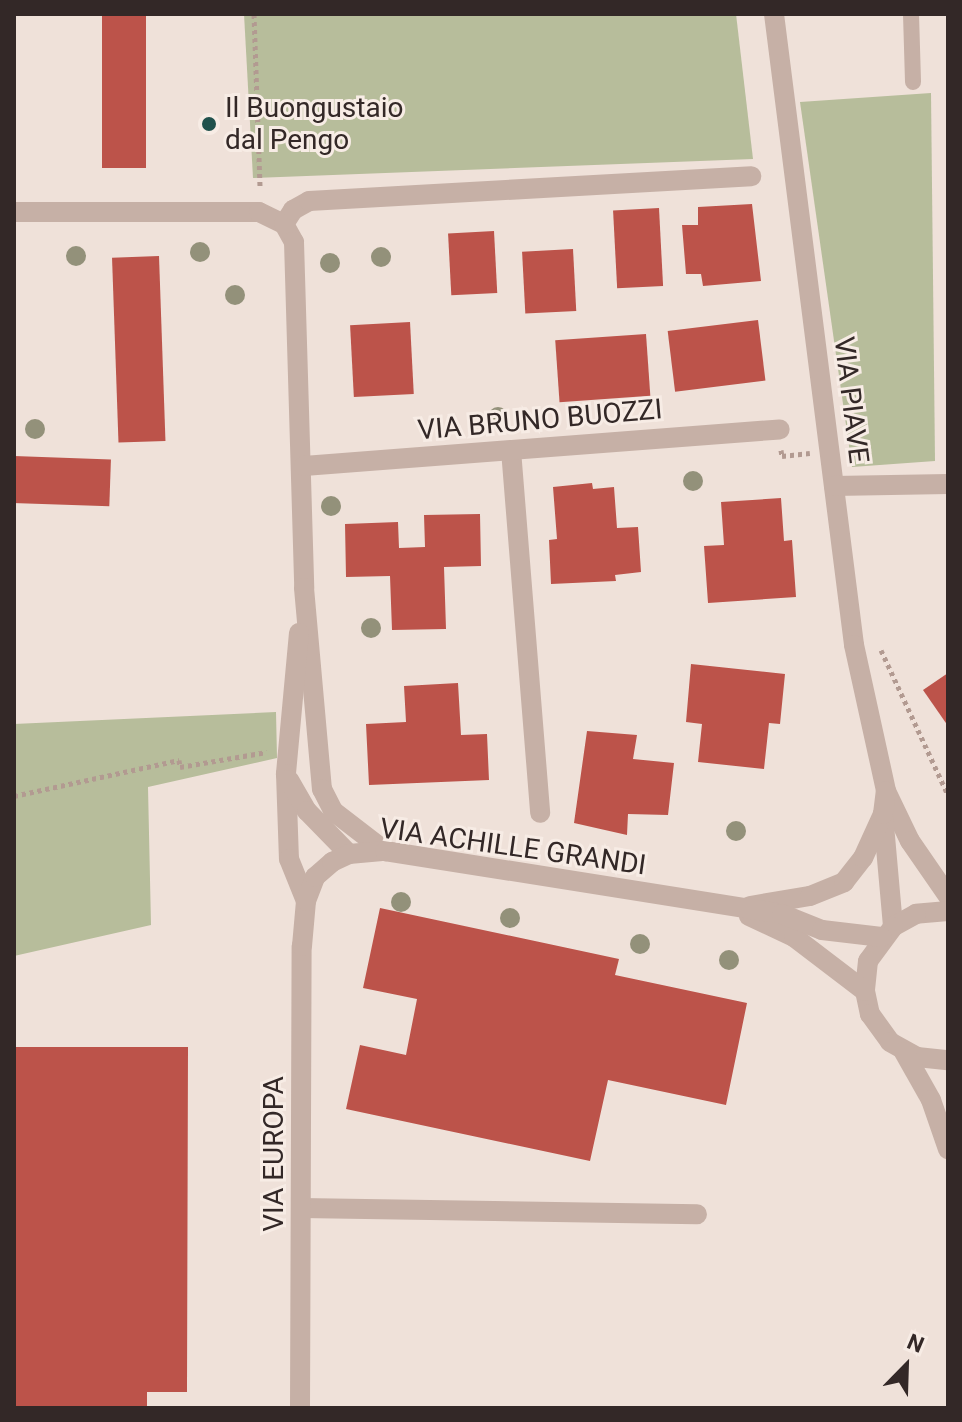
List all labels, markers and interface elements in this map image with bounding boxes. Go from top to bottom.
place label: Il Buongustaio dal Pengo [225,91,403,157]
marker: Il Buongustaio dal Pengo [200,115,218,133]
street label: VIA PIAVE [827,335,875,465]
street label: VIA BRUNO BUOZZI [416,393,664,447]
street label: VIA ACHILLE GRANDI [378,812,648,882]
street label: VIA EUROPA [257,1076,291,1232]
north arrow [866,1326,946,1406]
text: N [904,1329,928,1358]

